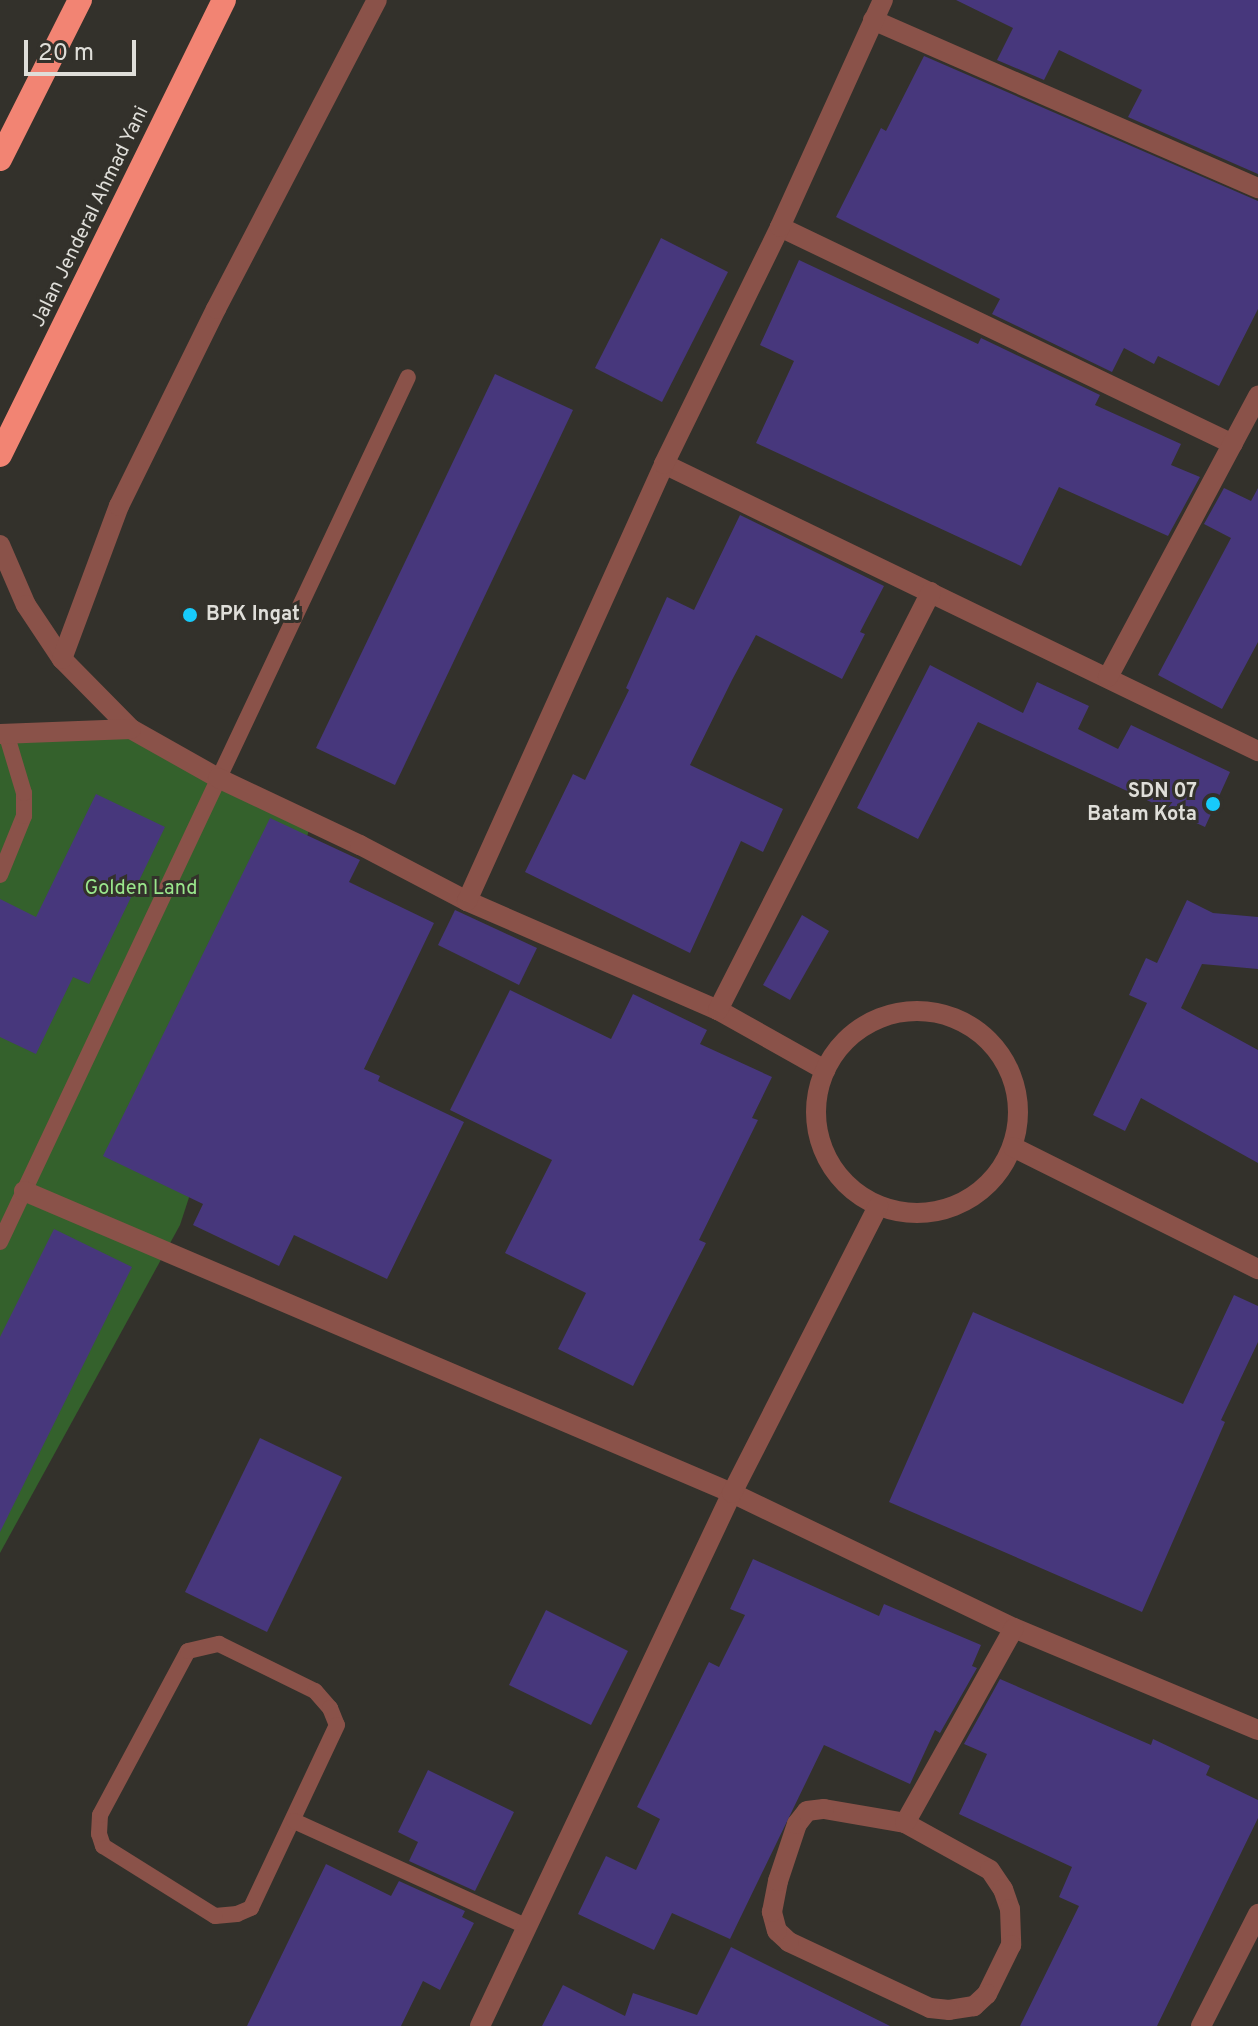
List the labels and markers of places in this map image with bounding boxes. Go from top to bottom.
place label: BPK Ingat [206,603,300,627]
marker: BPK Ingat [181,606,199,624]
place label: SDN 07 Batam Kota [1087,780,1197,827]
marker: SDN 07 Batam Kota [1204,795,1222,813]

